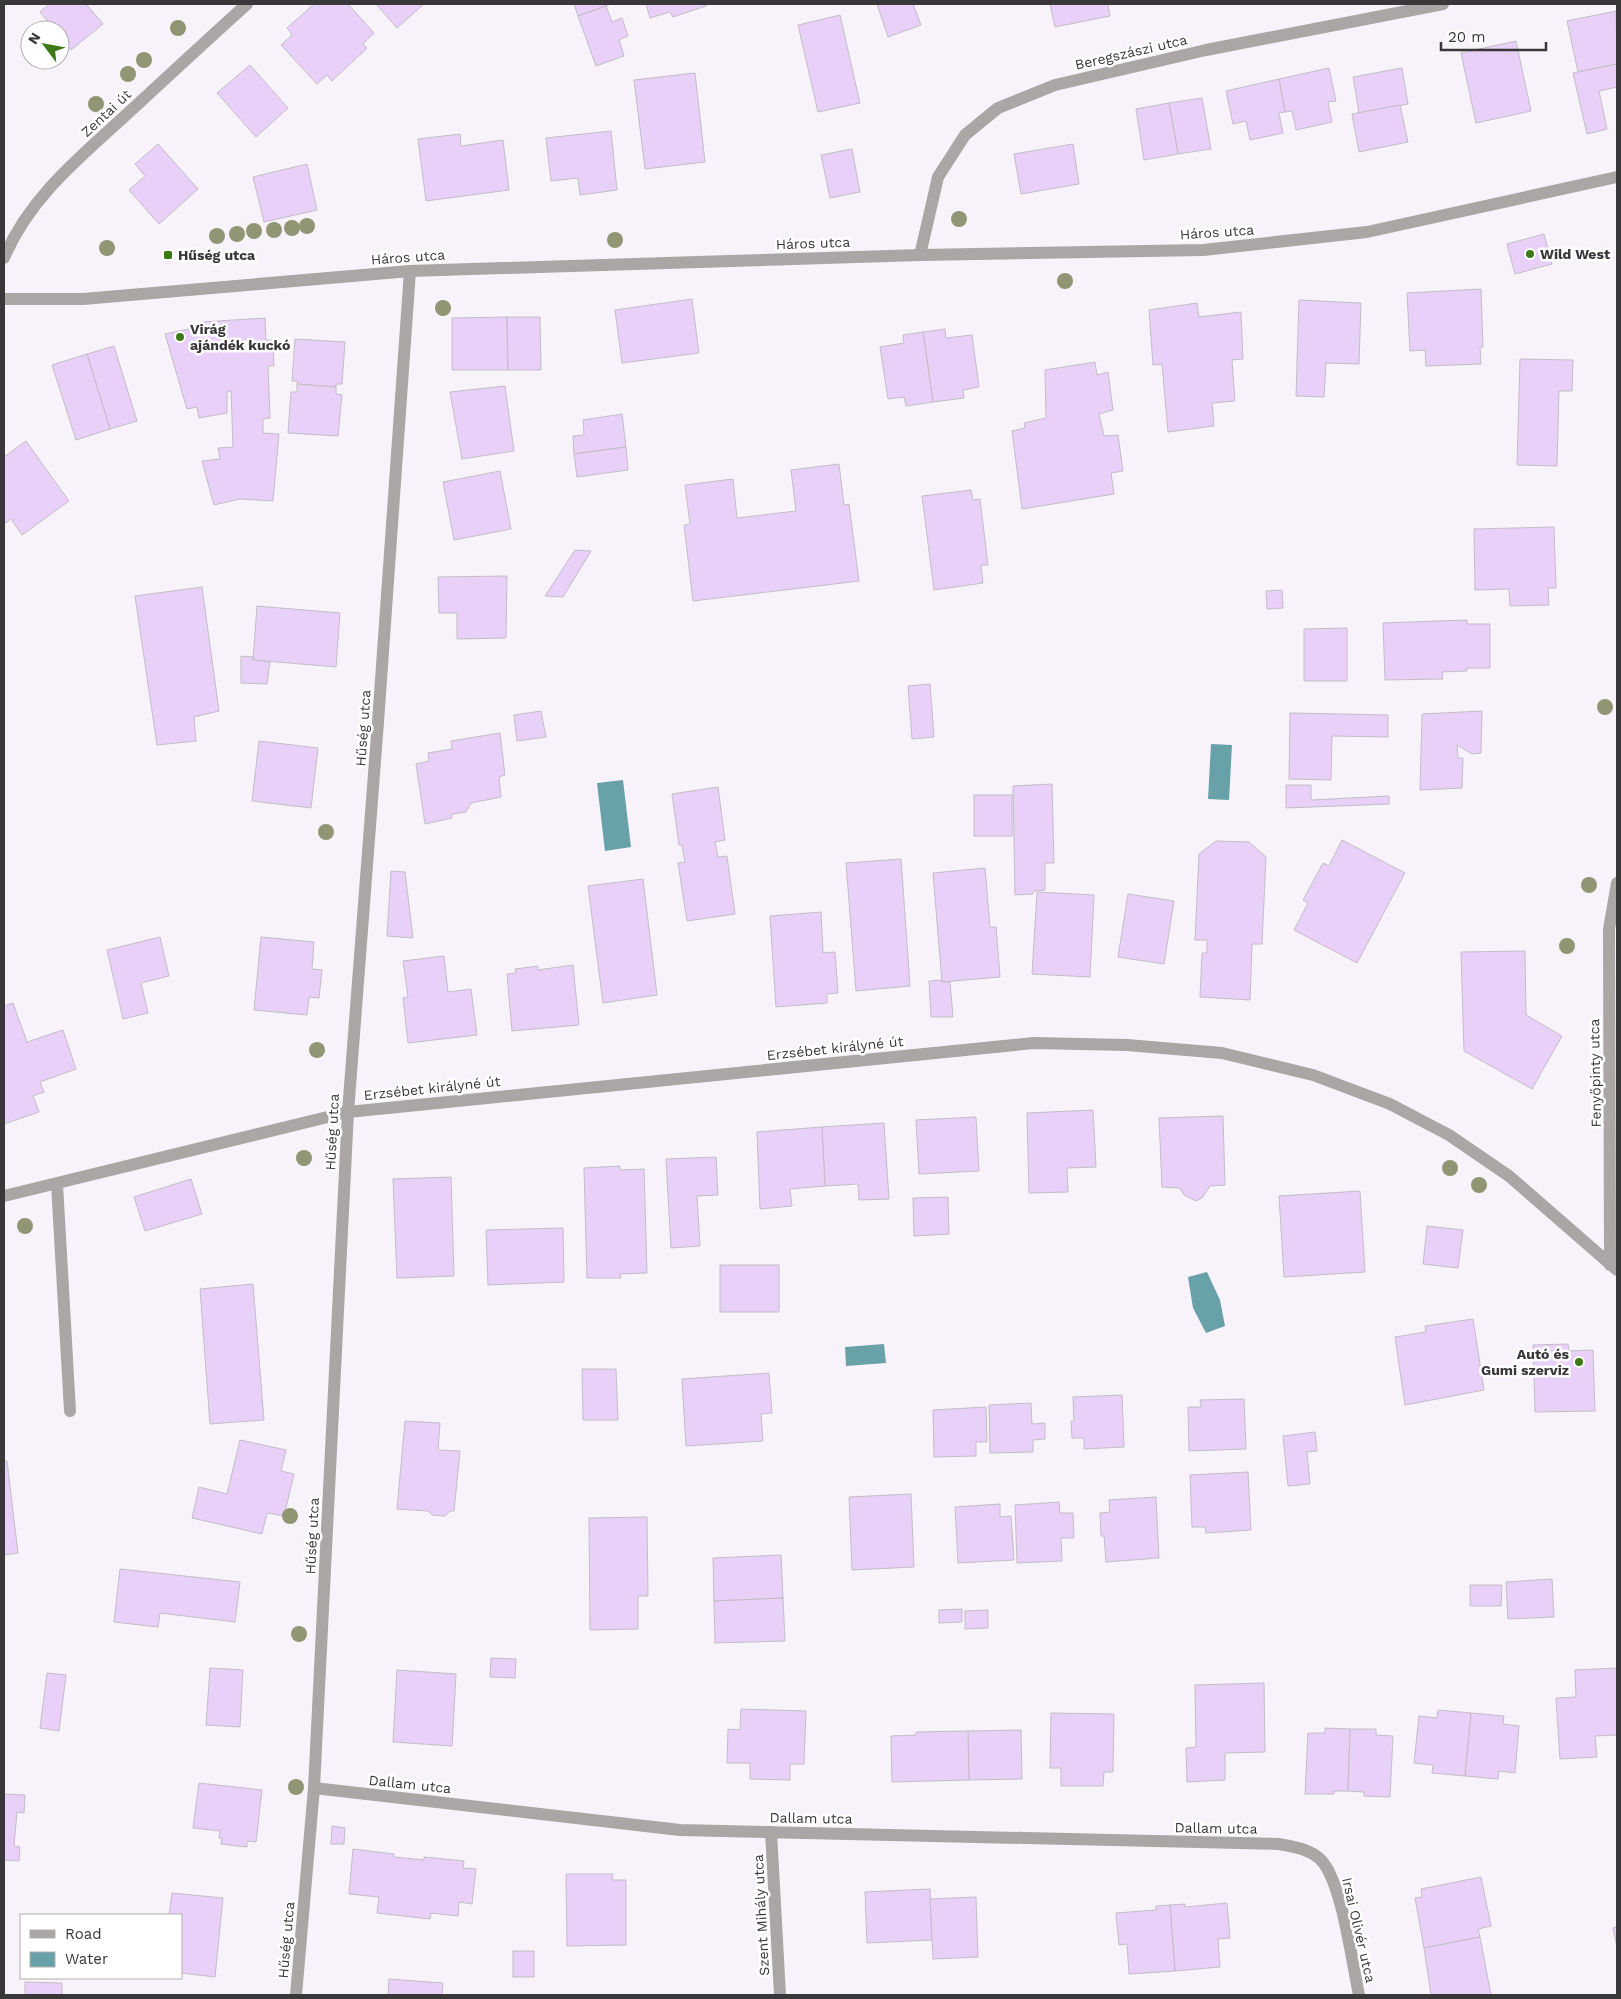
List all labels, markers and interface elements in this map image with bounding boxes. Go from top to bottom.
north arrow [20,20,70,70]
scale bar [1441,20,1546,52]
text: 20 m [1448,28,1486,46]
text: N [24,29,44,47]
street label: Beregszászi utca [1073,31,1189,73]
street label: Zentai út [78,86,134,140]
street label: Háros utca [1179,221,1255,243]
street label: Háros utca [776,234,851,252]
street label: Háros utca [370,246,446,268]
place label: Wild West [1540,246,1610,262]
place label: Hűség utca [178,247,256,263]
marker: Wild West [1524,248,1536,260]
marker: Hűség utca [162,249,174,261]
place label: Virág ajándék kuckó [190,321,290,353]
marker: Virág ajándék kuckó [174,331,186,343]
street label: Hűség utca [352,689,374,767]
street label: Fenyőpinty utca [1586,1018,1604,1128]
street label: Erzsébet királyné út [766,1033,904,1063]
street label: Erzsébet királyné út [363,1073,501,1103]
street label: Hűség utca [322,1093,342,1171]
place label: Autó és Gumi szerviz [1481,1346,1570,1378]
marker: Autó és Gumi szerviz [1573,1356,1585,1368]
street label: Hűség utca [302,1497,322,1575]
street label: Dallam utca [368,1772,452,1796]
street label: Dallam utca [769,1809,853,1827]
street label: Dallam utca [1174,1819,1258,1837]
street label: Szent Mihály utca [750,1854,772,1976]
street label: Irsai Olivér utca [1339,1876,1379,1984]
street label: Hűség utca [275,1901,297,1979]
legend [20,1914,182,1979]
text: Road [65,1925,102,1943]
text: Water [65,1950,108,1968]

